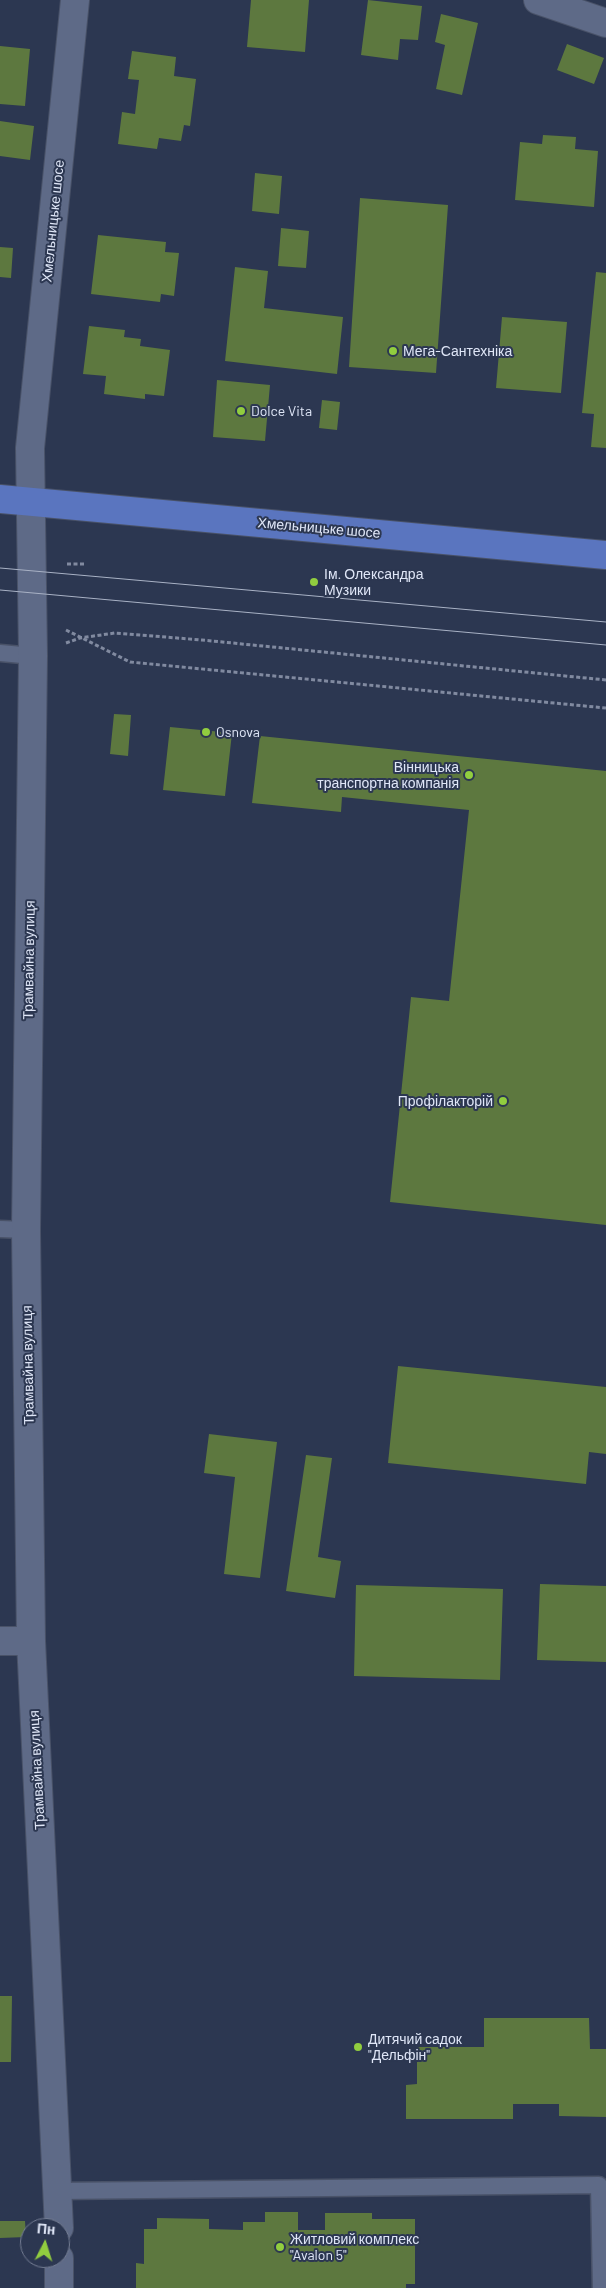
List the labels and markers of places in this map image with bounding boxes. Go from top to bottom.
place label: Мега-Сантехніка [403,343,512,359]
marker: Мега-Сантехніка [387,345,399,357]
place label: Dolce Vita [251,403,312,419]
marker: Dolce Vita [235,405,247,417]
place label: Ім. Олександра Музики [324,566,423,598]
marker: Ім. Олександра Музики [308,576,320,588]
place label: Osnova [216,724,260,740]
marker: Osnova [200,726,212,738]
place label: Вінницька транспортна компанія [317,759,459,792]
marker: Вінницька транспортна компанія [463,769,475,781]
place label: Профілакторій [398,1093,493,1109]
marker: Профілакторій [497,1095,509,1107]
place label: Дитячий садок "Дельфін" [368,2031,462,2064]
marker: Дитячий садок "Дельфін" [352,2041,364,2053]
place label: Житловий комплекс "Avalon 5" [290,2231,419,2264]
marker: Житловий комплекс "Avalon 5" [274,2241,286,2253]

